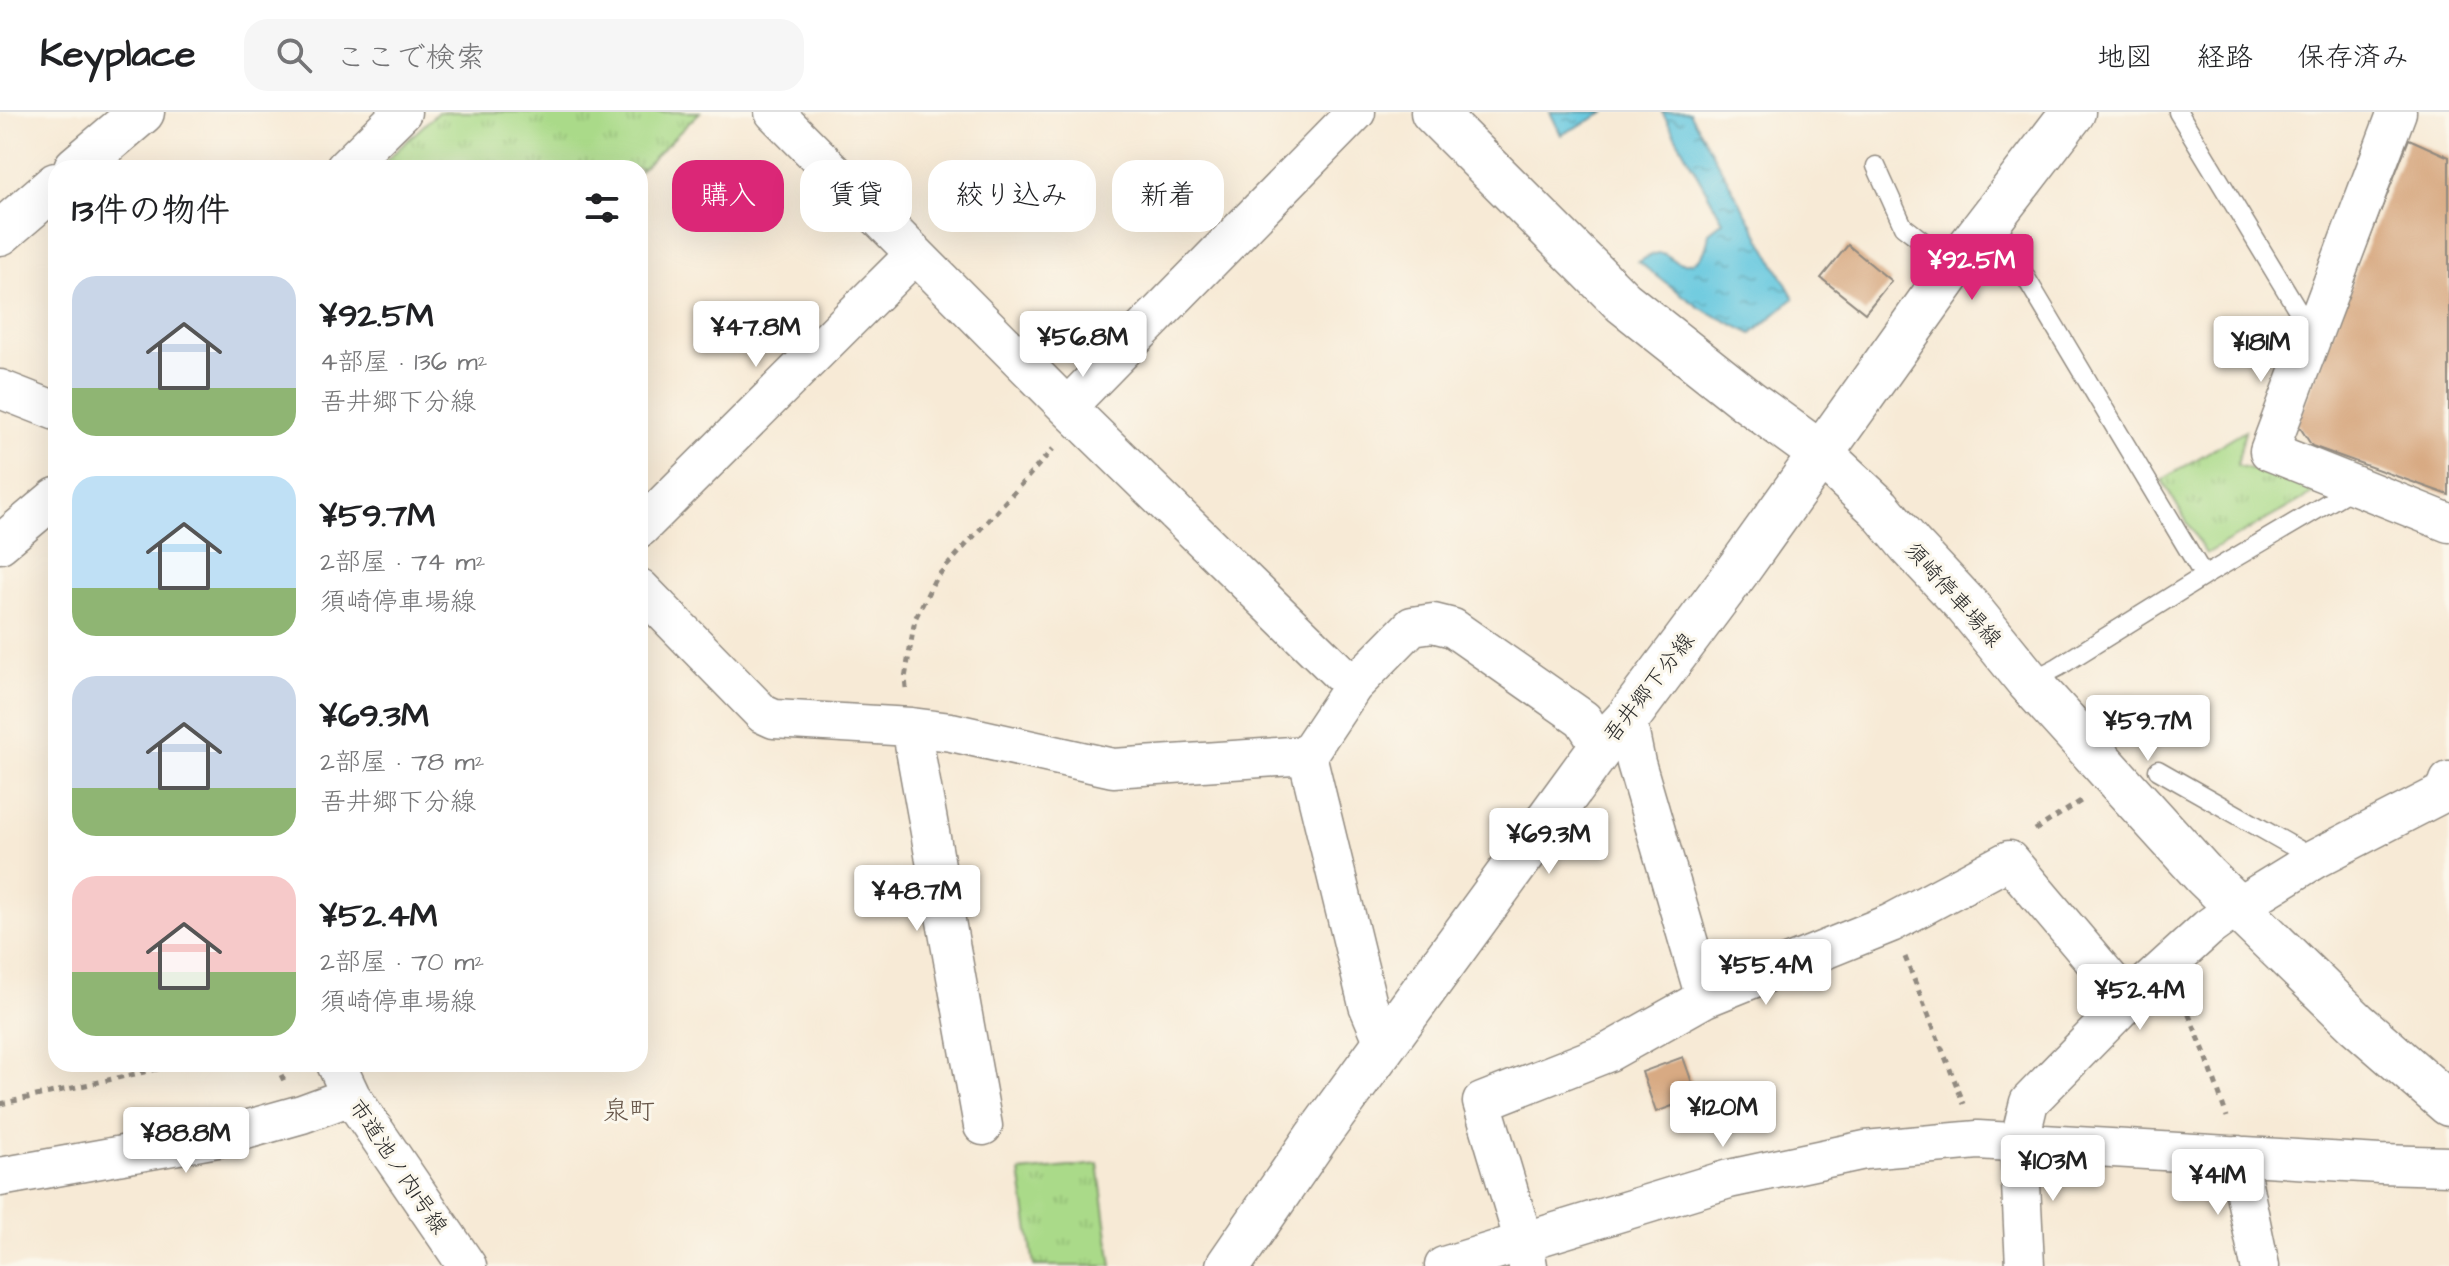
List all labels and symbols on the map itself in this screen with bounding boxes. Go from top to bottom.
pin: ¥92.5M [1907,234,2037,302]
pin: ¥47.8M [691,301,821,369]
pin: ¥56.8M [1018,311,1148,379]
pin: ¥181M [2205,316,2317,384]
street label: 須崎停車場線 [1897,536,2009,654]
street label: 吾井郷下分線 [1596,626,1702,749]
pin: ¥59.7M [2083,695,2213,763]
pin: ¥69.3M [1484,808,1614,876]
pin: ¥48.7M [852,865,982,933]
pin: ¥55.4M [1701,939,1831,1007]
pin: ¥52.4M [2075,964,2205,1032]
pin: ¥120M [1667,1081,1779,1149]
street label: 市道池ノ内1号線 [341,1093,454,1241]
district label: 泉町 [603,1093,655,1129]
pin: ¥88.8M [121,1107,251,1175]
pin: ¥103M [1997,1135,2109,1203]
pin: ¥41M [2171,1149,2265,1217]

